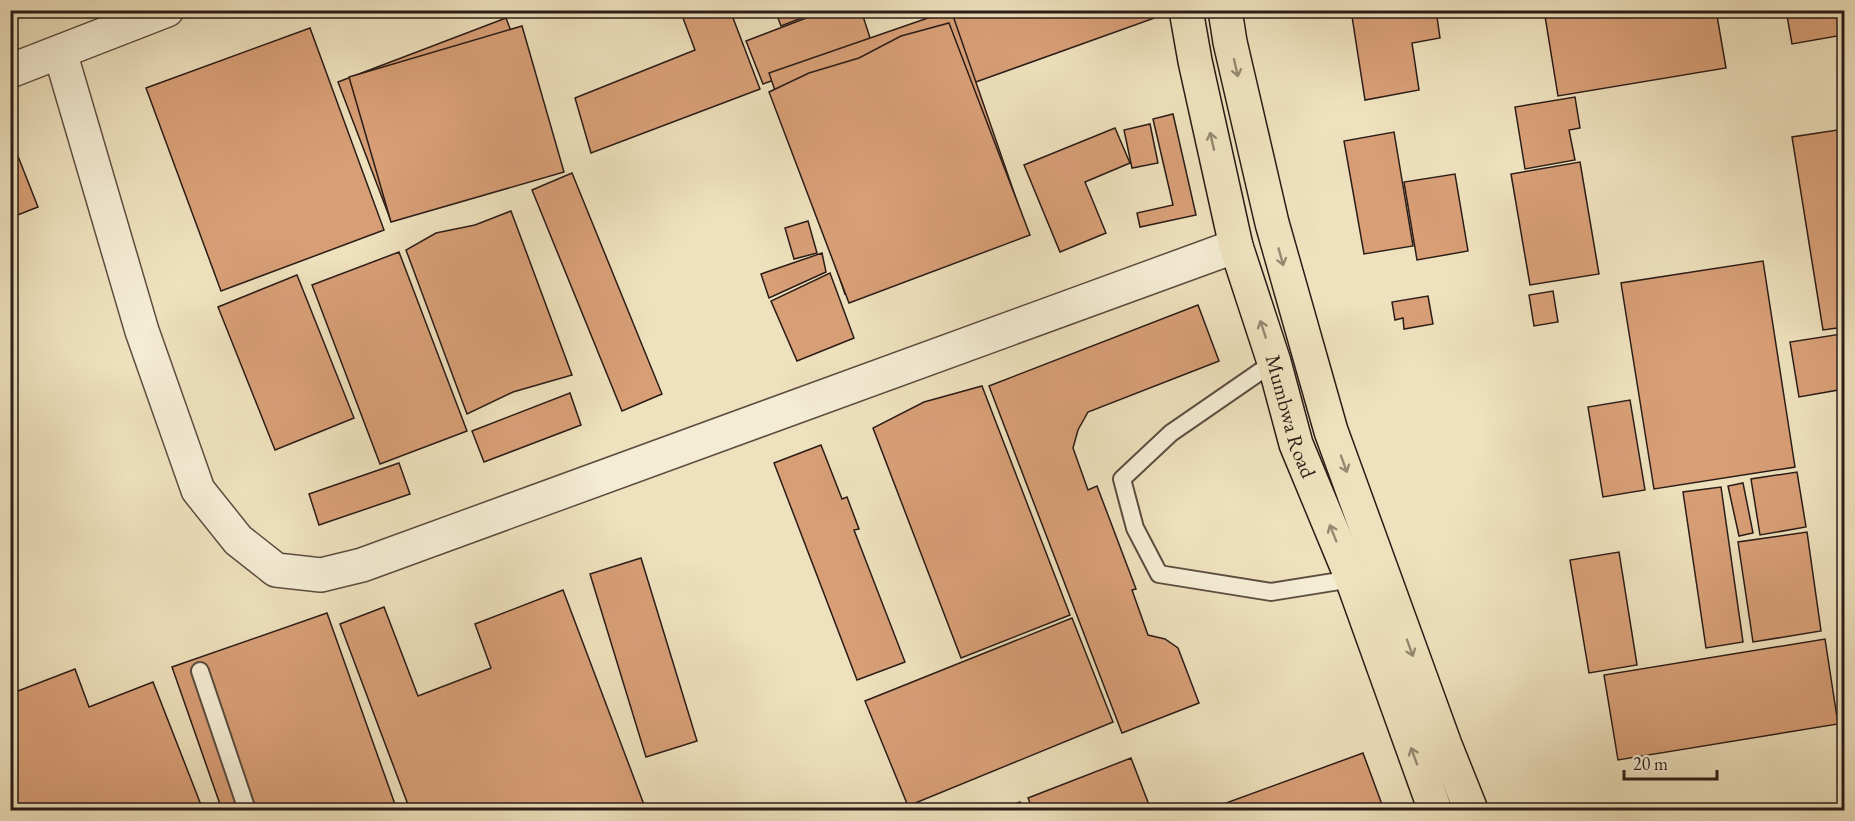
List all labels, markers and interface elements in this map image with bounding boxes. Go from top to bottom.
one-way arrow [1231,58,1242,77]
one-way arrow [1206,132,1218,151]
one-way arrow [1276,248,1288,267]
one-way arrow [1257,320,1268,339]
street label: Mumbwa Road [1260,352,1323,482]
one-way arrow [1339,454,1350,473]
one-way arrow [1327,524,1338,543]
one-way arrow [1405,638,1416,657]
scale bar [1624,743,1717,781]
one-way arrow [1408,747,1419,766]
text: 20 m [1633,752,1668,775]

